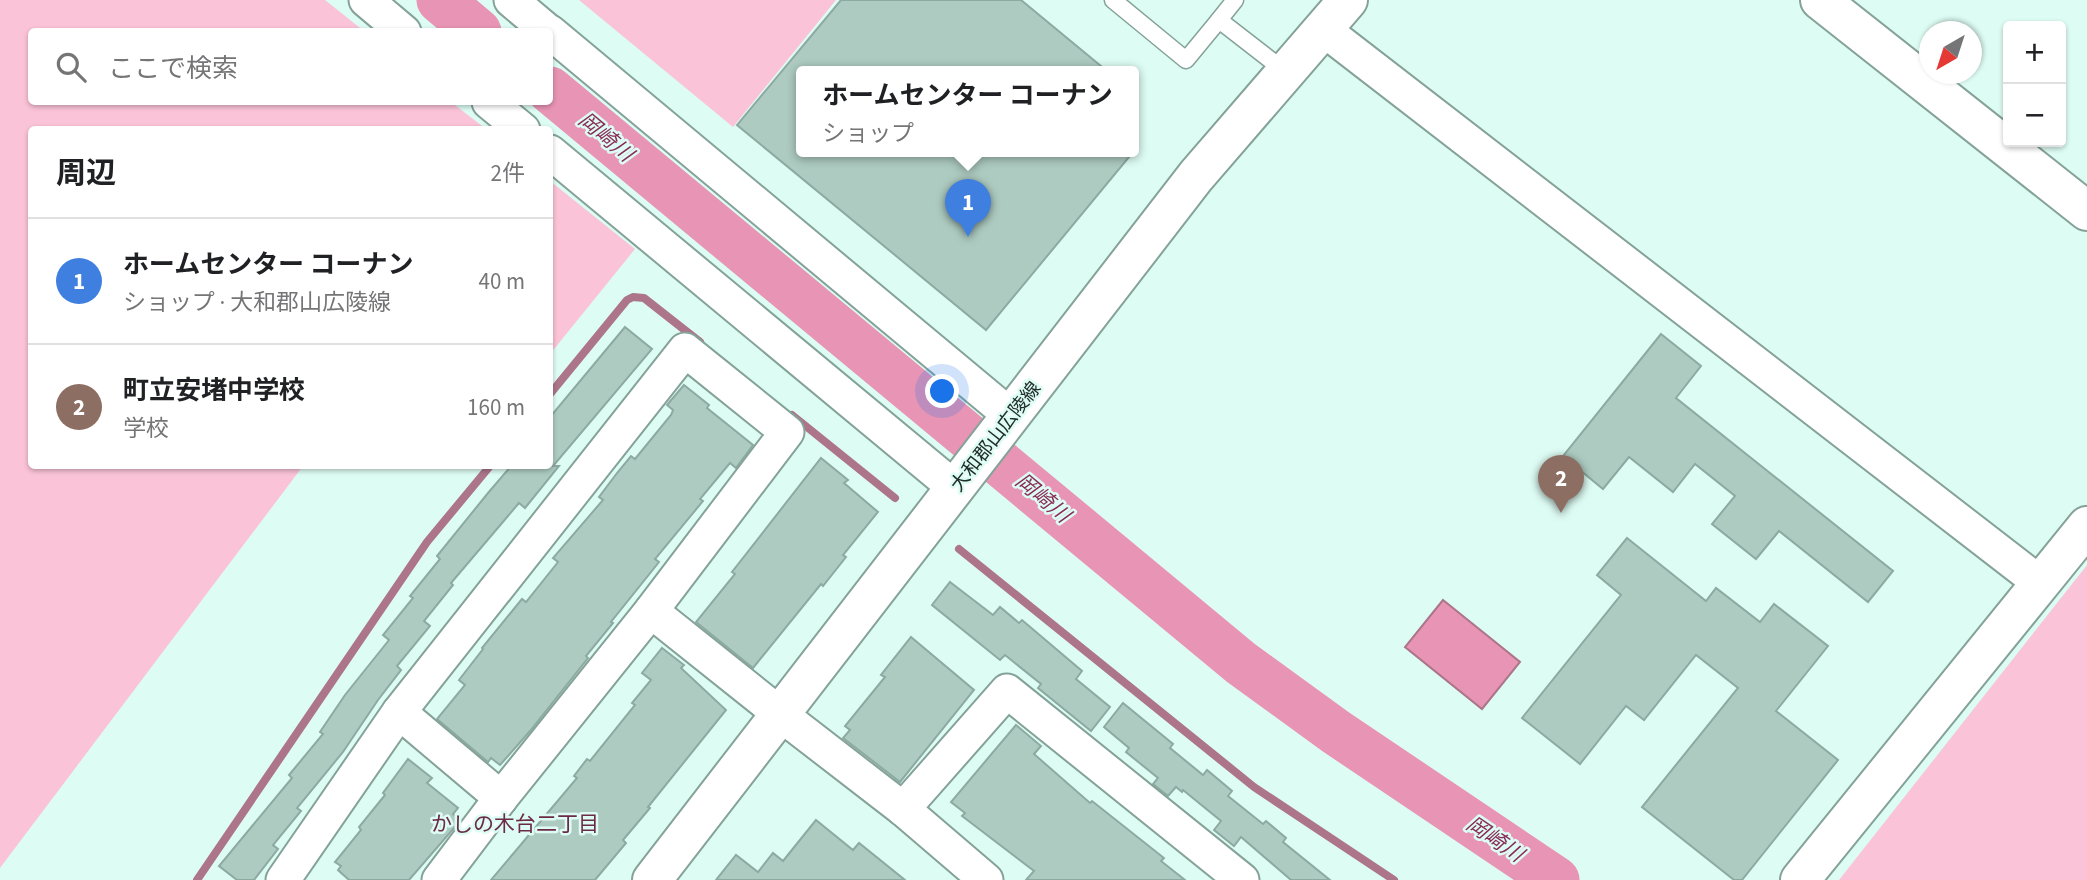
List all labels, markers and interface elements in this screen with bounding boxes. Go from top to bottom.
north arrow [1919,21,1982,84]
map controls [2003,21,2066,147]
button: + [2003,21,2066,84]
search box [28,28,553,105]
icon: search [52,48,90,86]
text: ここで検索 [108,50,238,87]
popup [796,66,1139,157]
text: ホームセンター コーナン [822,77,1113,114]
button: − [2003,84,2066,147]
water label: 岡崎川 [572,105,641,170]
text: ショップ [822,117,914,150]
text: 周辺 [56,152,116,195]
text: 2件 [491,157,525,190]
pin: 1 [945,179,991,237]
text: ホームセンター コーナン [123,246,413,283]
text: 1 [73,265,85,298]
text: 40 m [478,265,525,298]
text: ショップ · 大和郡山広陵線 [123,286,391,319]
text: 町立安堵中学校 [123,372,305,409]
your location [925,374,959,408]
street label: 大和郡山広陵線 [945,376,1048,498]
text: 2 [73,391,85,424]
text: 160 m [467,391,525,424]
text: 学校 [123,412,169,445]
pin: 2 [1538,455,1584,513]
water label: 岡崎川 [1009,466,1078,531]
district label: かしの木台二丁目 [431,809,599,839]
water label: 岡崎川 [1460,809,1531,870]

